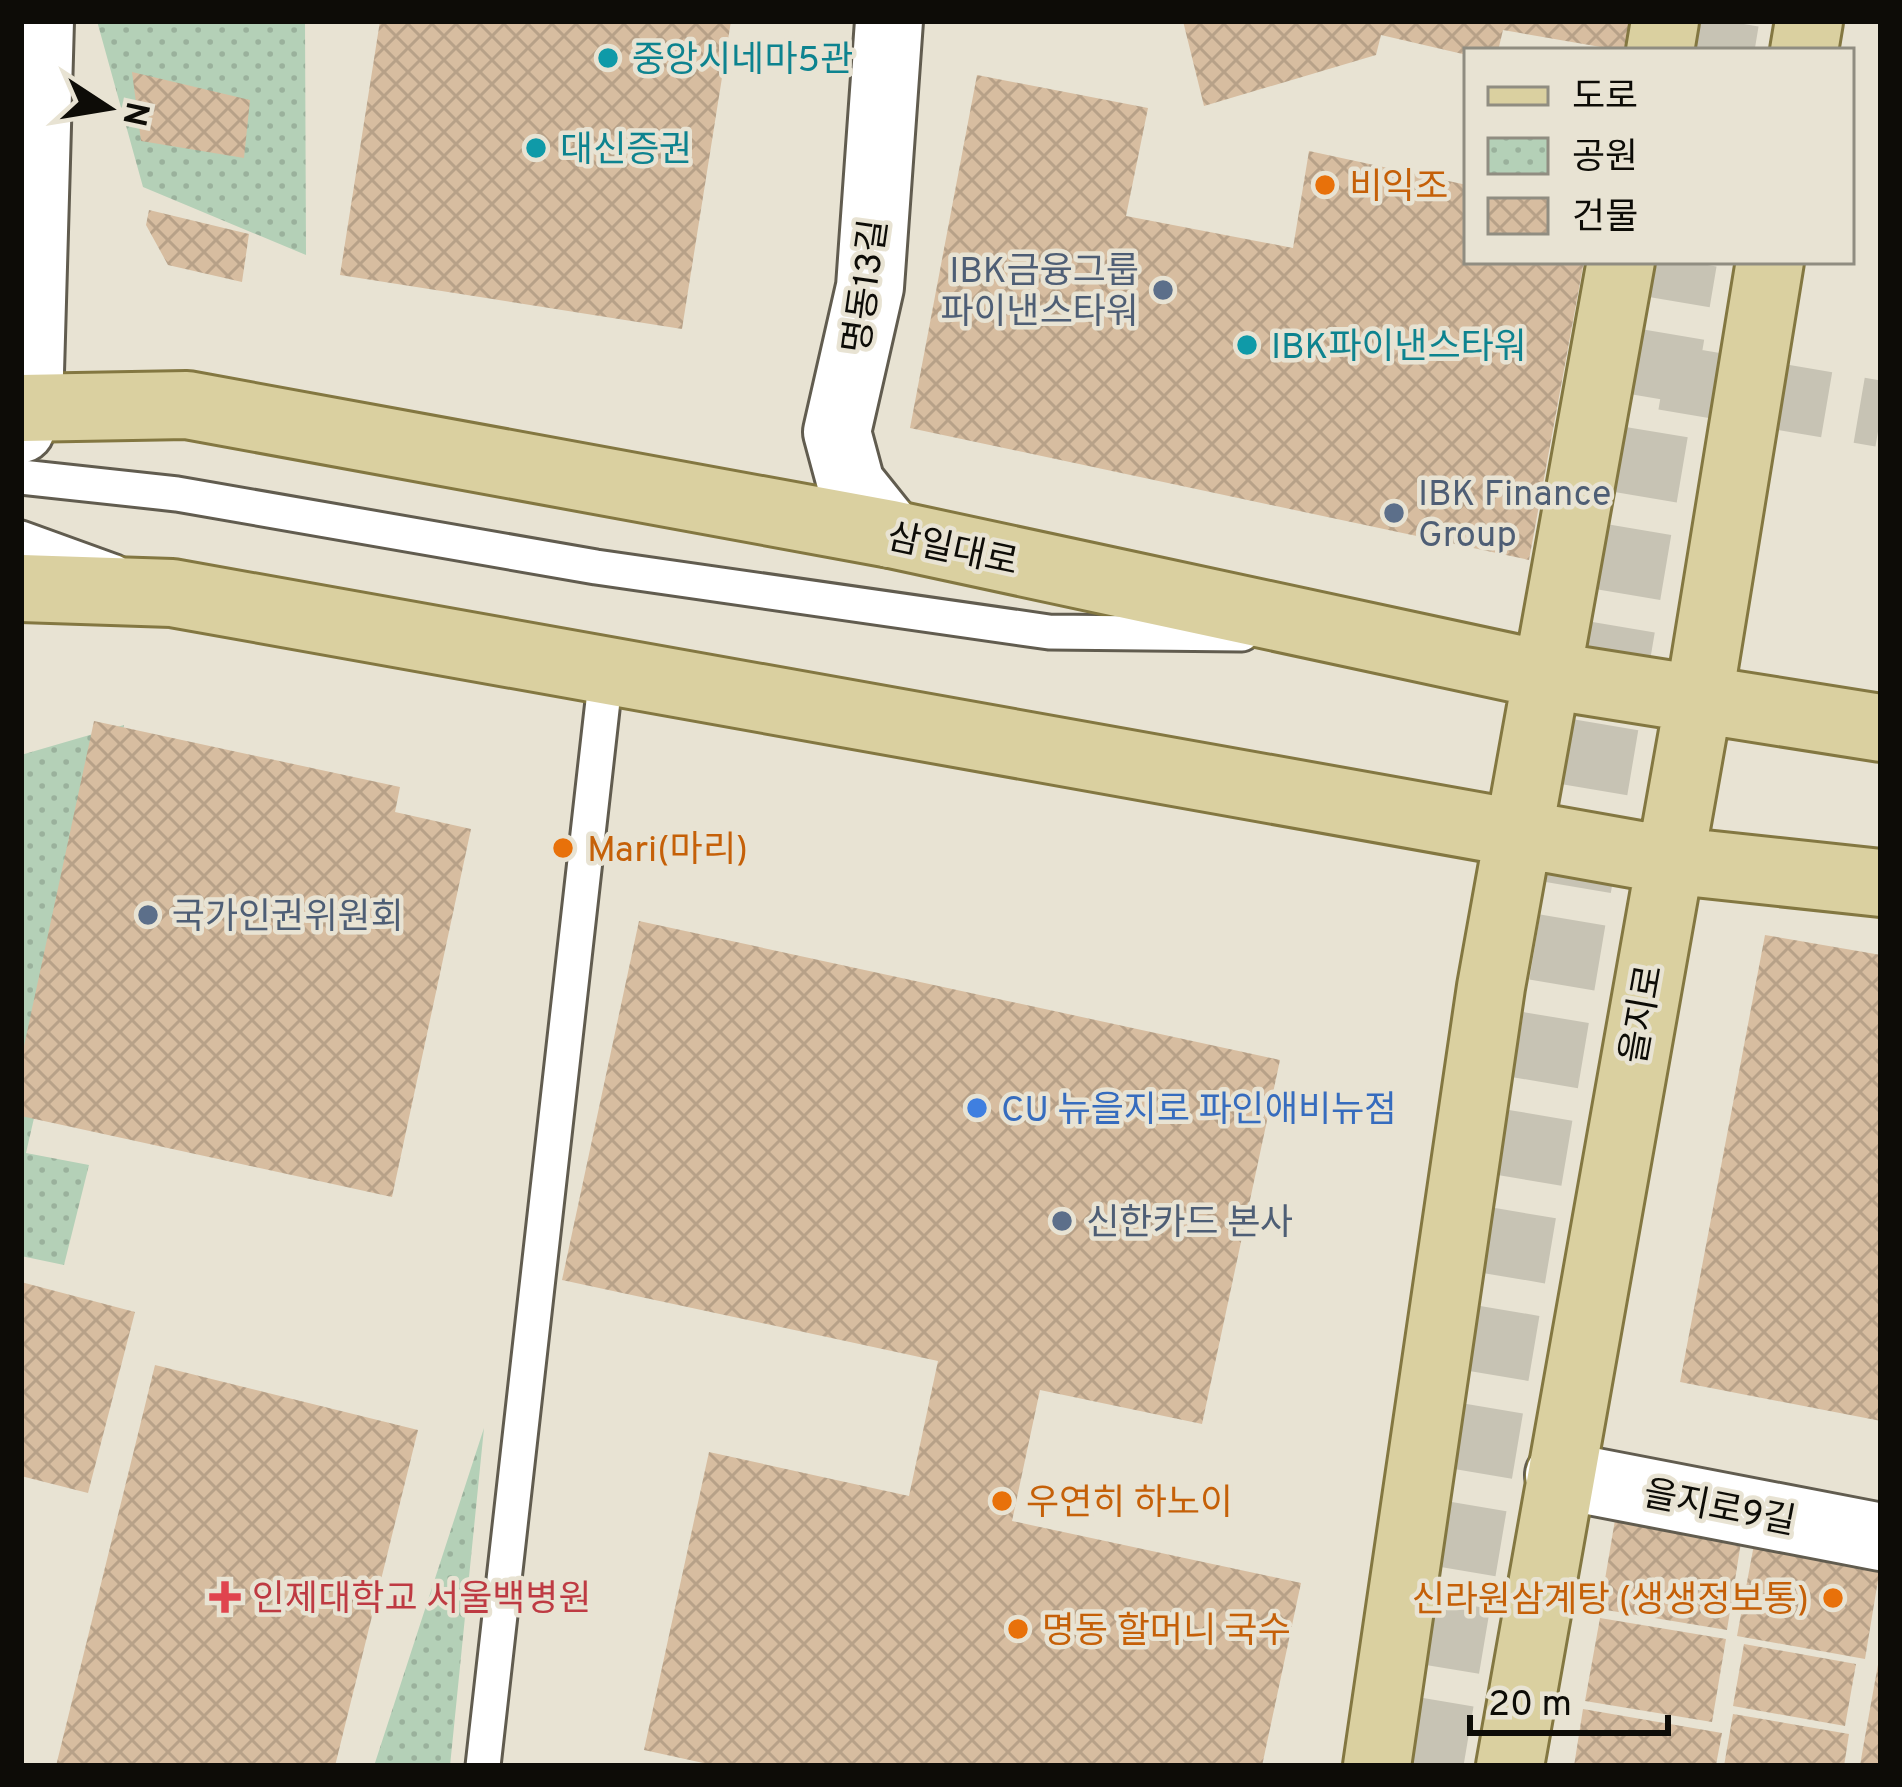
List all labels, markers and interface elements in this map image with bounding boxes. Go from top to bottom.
place label: 중앙시네마5관 [632,39,853,85]
marker: 중앙시네마5관 [595,45,621,71]
north arrow [48,48,168,168]
legend [1464,48,1854,264]
text: 도로 [1572,76,1638,122]
text: N [110,97,156,129]
place label: 대신증권 [560,129,692,175]
marker: 대신증권 [523,135,549,161]
text: 공원 [1572,136,1638,182]
place label: 비익조 [1349,166,1448,212]
marker: 비익조 [1312,172,1338,198]
text: 건물 [1572,196,1638,242]
street label: 명동13길 [836,217,900,356]
place label: IBK금융그룹 파이낸스타워 [940,250,1139,337]
marker: IBK금융그룹 파이낸스타워 [1150,277,1176,303]
place label: IBK파이낸스타워 [1271,326,1527,372]
marker: IBK파이낸스타워 [1234,332,1260,358]
place label: IBK Finance Group [1418,473,1611,560]
marker: IBK Finance Group [1381,500,1407,526]
street label: 삼일대로 [883,516,1022,588]
place label: Mari(마리) [587,829,748,875]
marker: Mari(마리) [550,835,576,861]
place label: 국가인권위원회 [172,896,404,942]
marker: 국가인권위원회 [135,902,161,928]
street label: 을지로 [1613,962,1675,1068]
place label: CU 뉴을지로 파인애비뉴점 [1001,1089,1397,1135]
marker: CU 뉴을지로 파인애비뉴점 [964,1095,990,1121]
place label: 신한카드 본사 [1086,1202,1293,1248]
marker: 신한카드 본사 [1049,1208,1075,1234]
street label: 을지로9길 [1639,1473,1799,1547]
place label: 우연히 하노이 [1026,1482,1233,1528]
marker: 우연히 하노이 [989,1488,1015,1514]
place label: 인제대학교 서울백병원 [252,1578,592,1624]
place label: 신라원삼계탕 (생생정보통) [1412,1579,1809,1625]
marker: 인제대학교 서울백병원 [209,1581,241,1613]
marker: 신라원삼계탕 (생생정보통) [1820,1585,1846,1611]
place label: 명동 할머니 국수 [1042,1610,1291,1656]
marker: 명동 할머니 국수 [1005,1616,1031,1642]
scale bar [1470,1661,1668,1735]
text: 20 m [1488,1683,1572,1729]

